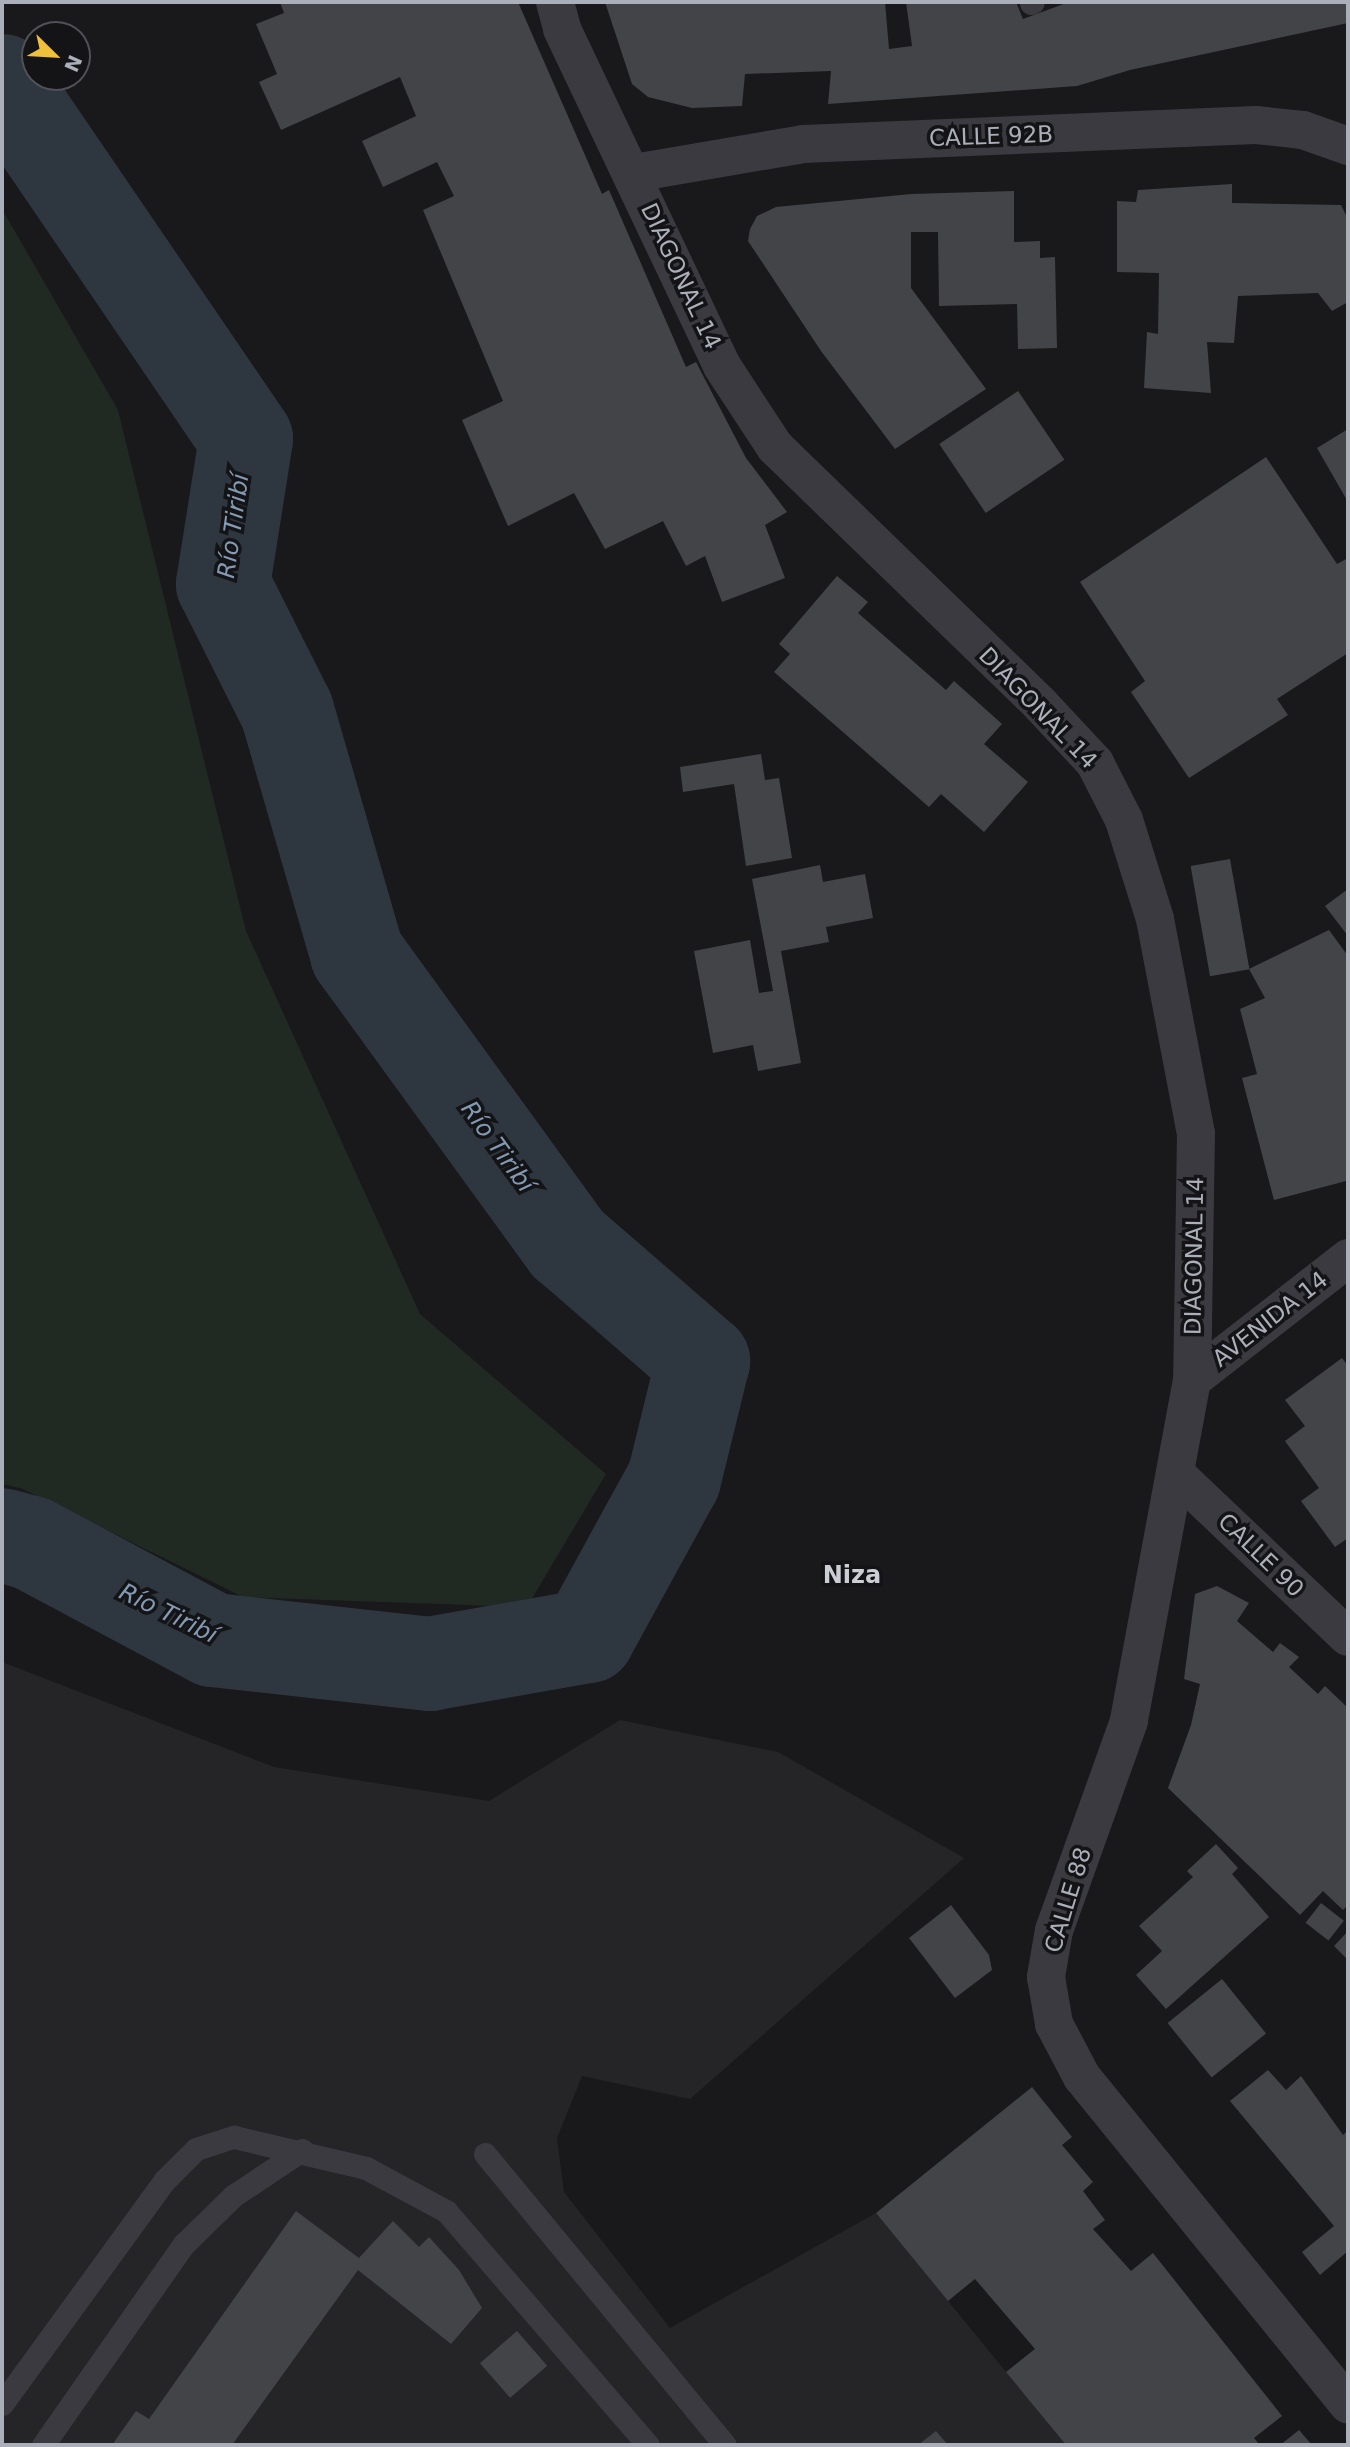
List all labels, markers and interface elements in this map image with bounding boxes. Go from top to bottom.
north arrow [21,21,91,91]
text: N [60,52,87,75]
street label: CALLE 92B [928,120,1054,152]
street label: DIAGONAL 14 [635,199,727,353]
water label: Río Tiribí [212,472,256,580]
street label: DIAGONAL 14 [973,642,1103,774]
water label: Río Tiribí [454,1096,540,1198]
street label: DIAGONAL 14 [1179,1177,1209,1335]
street label: AVENIDA 14 [1207,1266,1333,1372]
street label: CALLE 90 [1212,1507,1310,1603]
district label: Niza [823,1562,881,1590]
water label: Río Tiribí [114,1578,222,1650]
street label: CALLE 88 [1039,1844,1097,1956]

